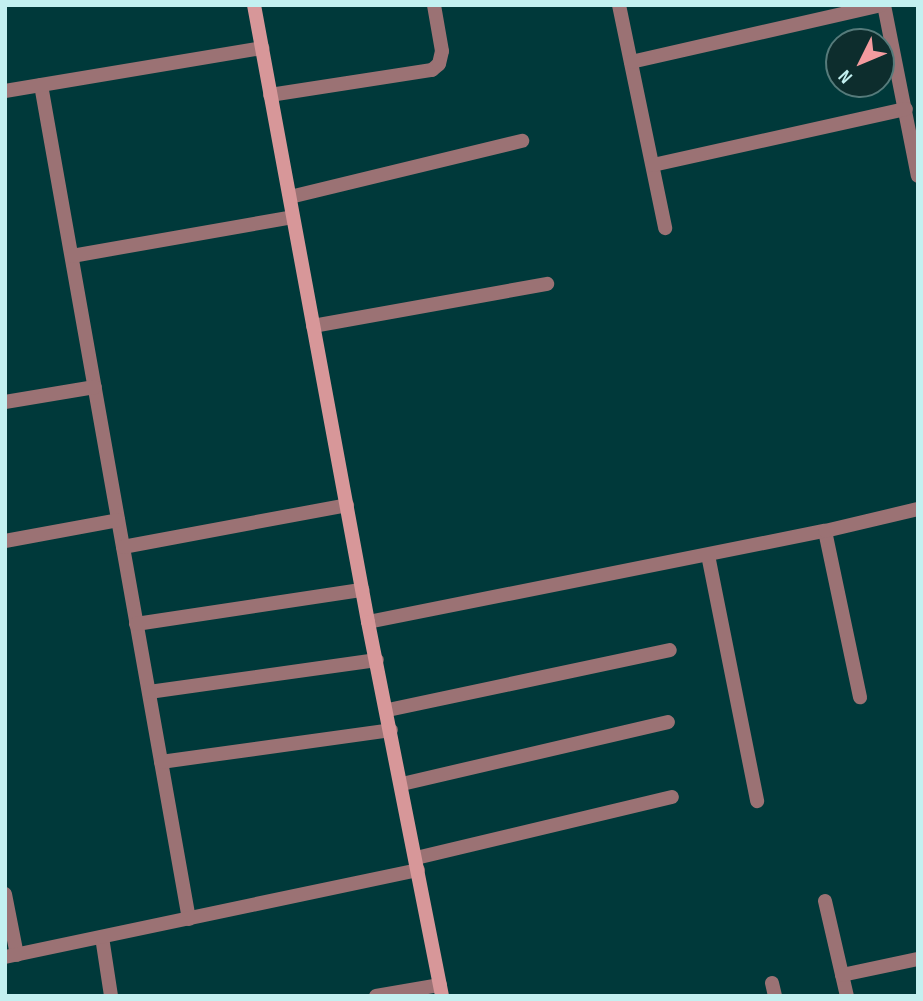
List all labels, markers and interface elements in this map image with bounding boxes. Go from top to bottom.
north arrow [825,28,895,98]
text: N [834,65,858,88]

